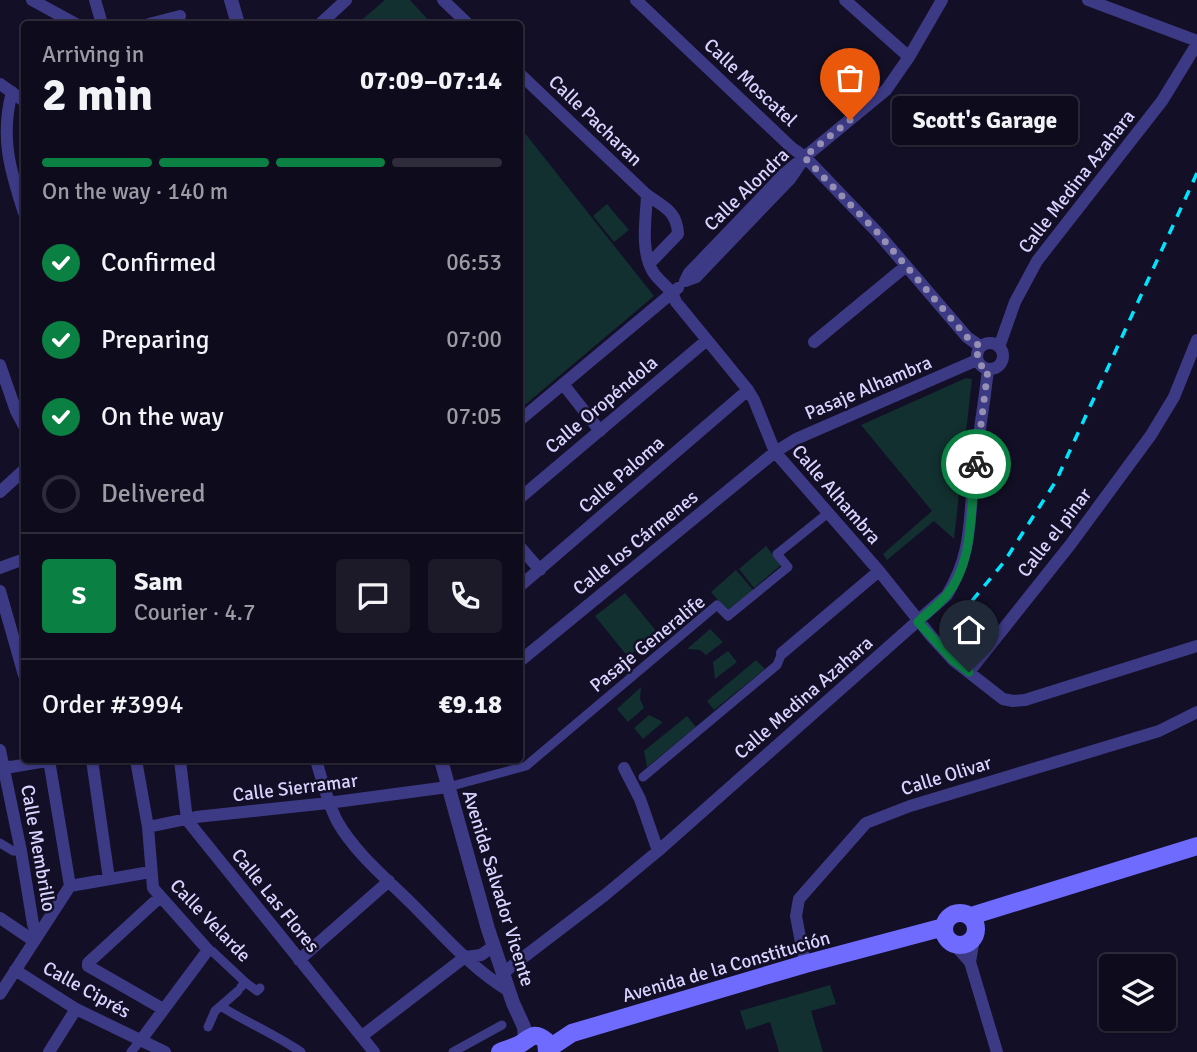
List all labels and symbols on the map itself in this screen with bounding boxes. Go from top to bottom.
street label: Calle Moscatel [699,33,802,132]
pin [820,48,880,120]
street label: Calle Pacharan [543,70,647,171]
callout: Scott's Garage [892,96,1078,144]
street label: Calle Medina Azahara [1013,105,1140,258]
street label: Calle Alondra [699,143,794,236]
street label: Pasaje Alhambra [801,350,935,425]
street label: Calle Oropéndola [540,351,663,459]
courier [941,429,1011,499]
street label: Calle Paloma [574,431,669,518]
street label: Calle Alhambra [786,440,886,549]
street label: Calle el pinar [1012,483,1097,582]
street label: Calle los Cármenes [568,485,703,601]
street label: Pasaje Generalife [585,590,710,698]
pin [939,600,999,672]
street label: Calle Medina Azahara [729,631,878,764]
street label: Calle Olivar [898,751,995,801]
street label: Calle Sierramar [231,768,359,808]
street label: Calle Membrillo [15,783,61,914]
street label: Avenida Salvador Vicente [457,787,539,989]
street label: Calle Las Flores [226,844,324,957]
street label: Calle Velarde [165,874,256,967]
street label: Avenida de la Constitución [620,926,833,1008]
street label: Calle Ciprés [38,956,135,1024]

